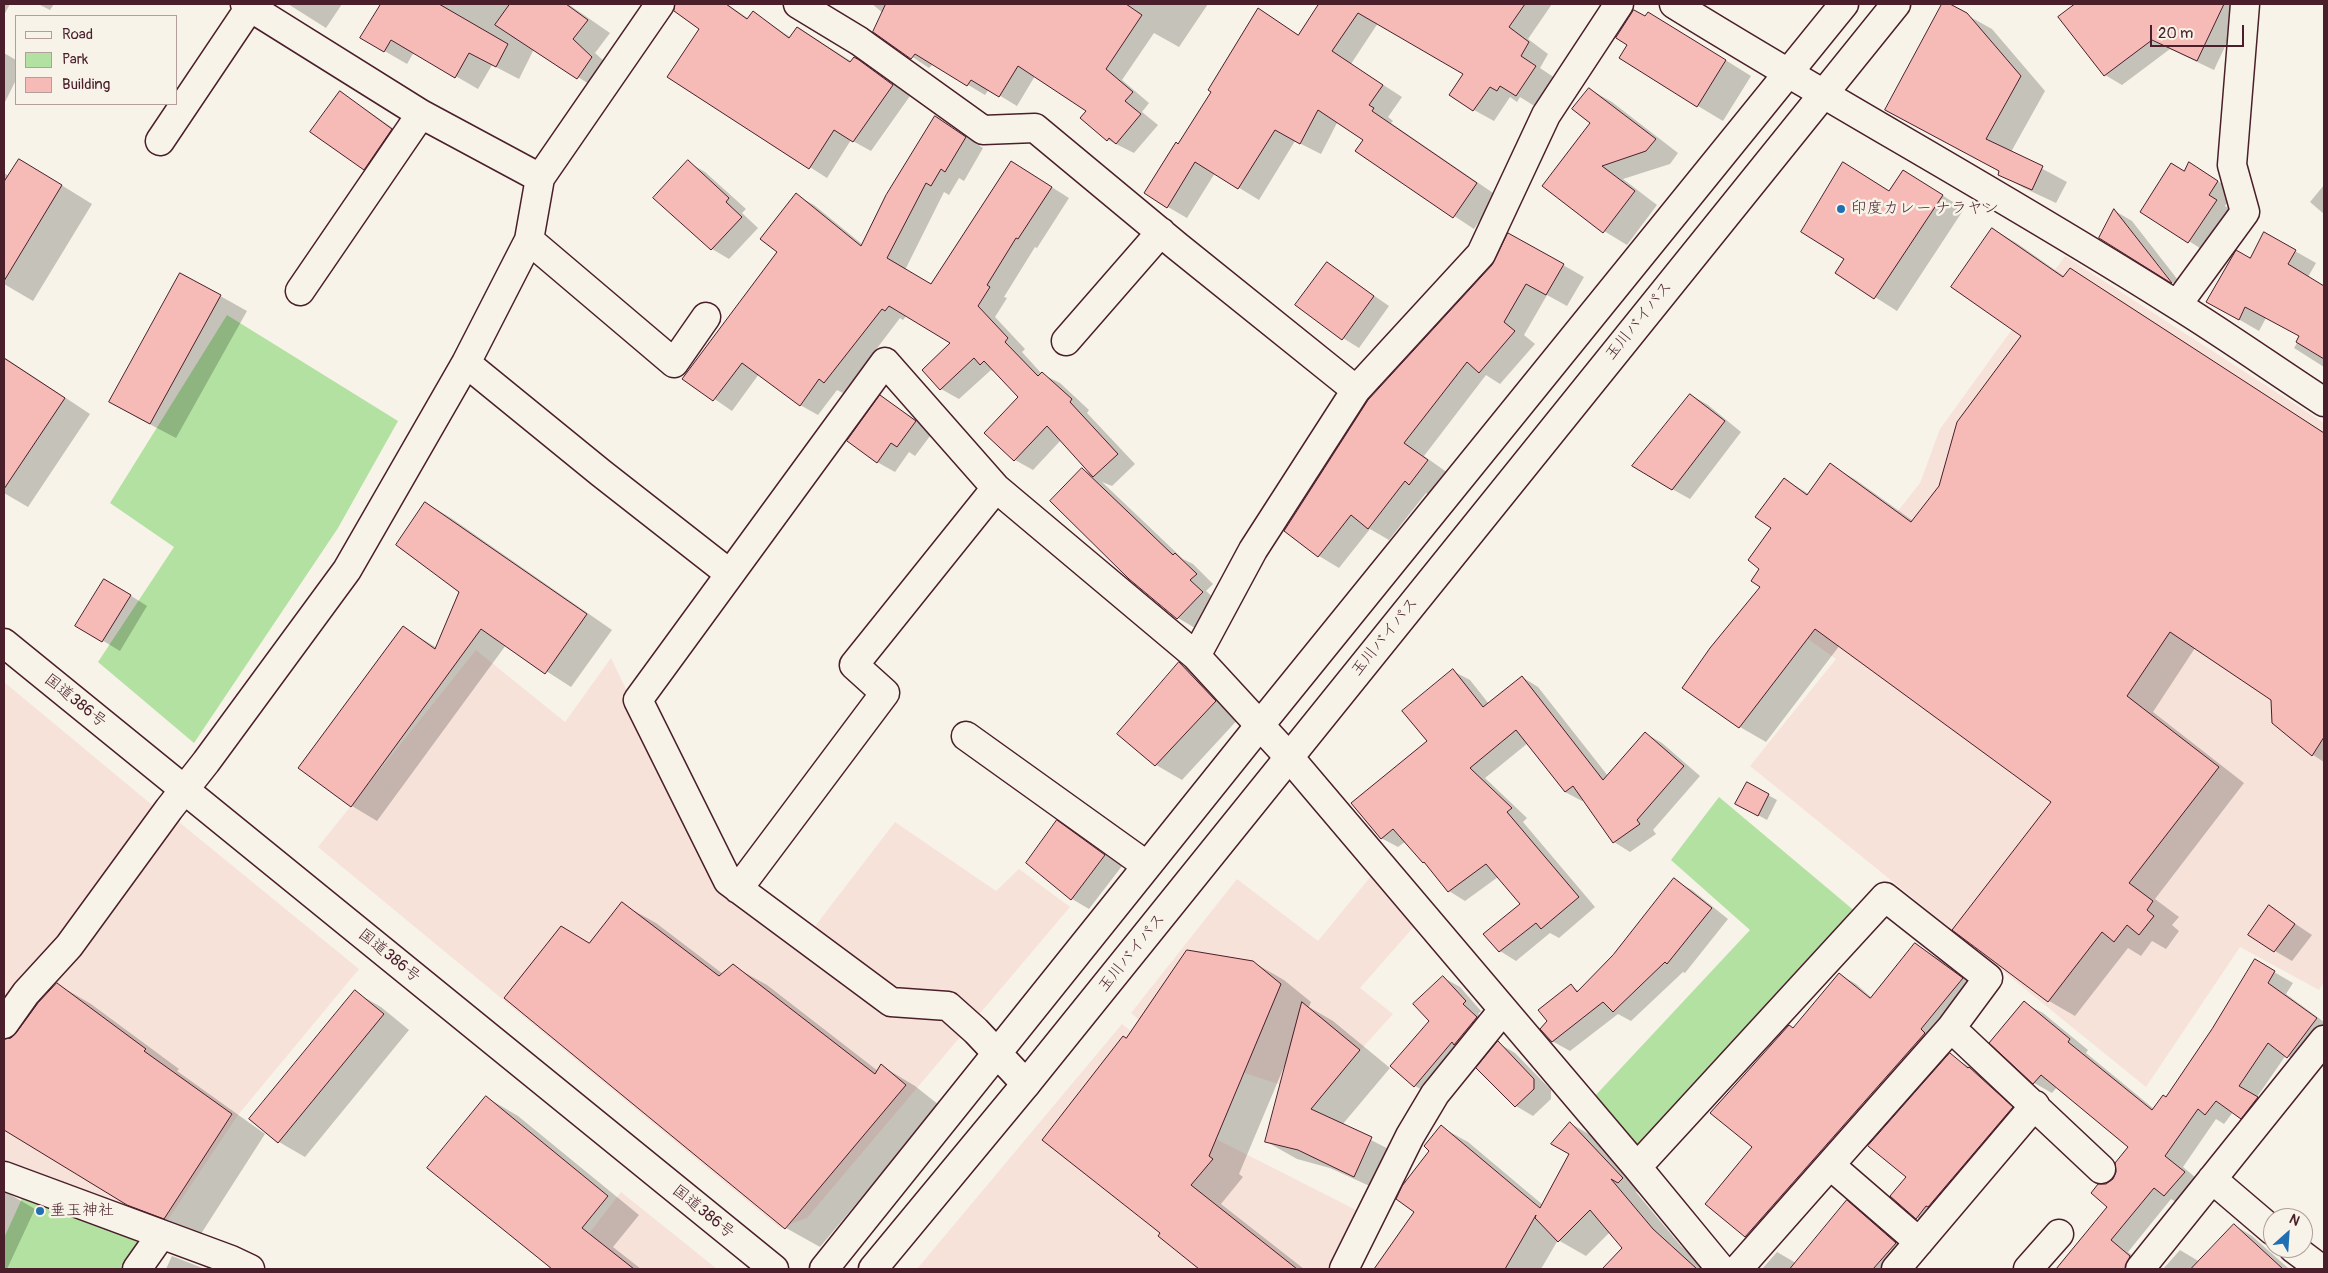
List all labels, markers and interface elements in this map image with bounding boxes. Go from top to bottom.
legend [15,15,178,105]
scale bar [2153,15,2247,47]
text: 20 m [2158,24,2193,43]
text: Road [62,25,93,44]
text: Park [62,50,88,69]
text: Building [62,75,110,94]
place label: 印度カレー ナラヤン [1851,199,1999,219]
marker: 印度カレー ナラヤン [1835,203,1847,215]
street label: 玉川バイパス [1601,278,1677,364]
street label: 玉川バイパス [1347,594,1423,680]
street label: 国道386号 [40,670,110,732]
street label: 玉川バイパス [1094,910,1170,996]
street label: 国道386号 [354,925,424,987]
street label: 国道386号 [668,1181,738,1243]
place label: 垂玉神社 [50,1201,114,1221]
marker: 垂玉神社 [34,1205,46,1217]
north arrow [2263,1208,2313,1258]
text: N [2286,1210,2302,1230]

